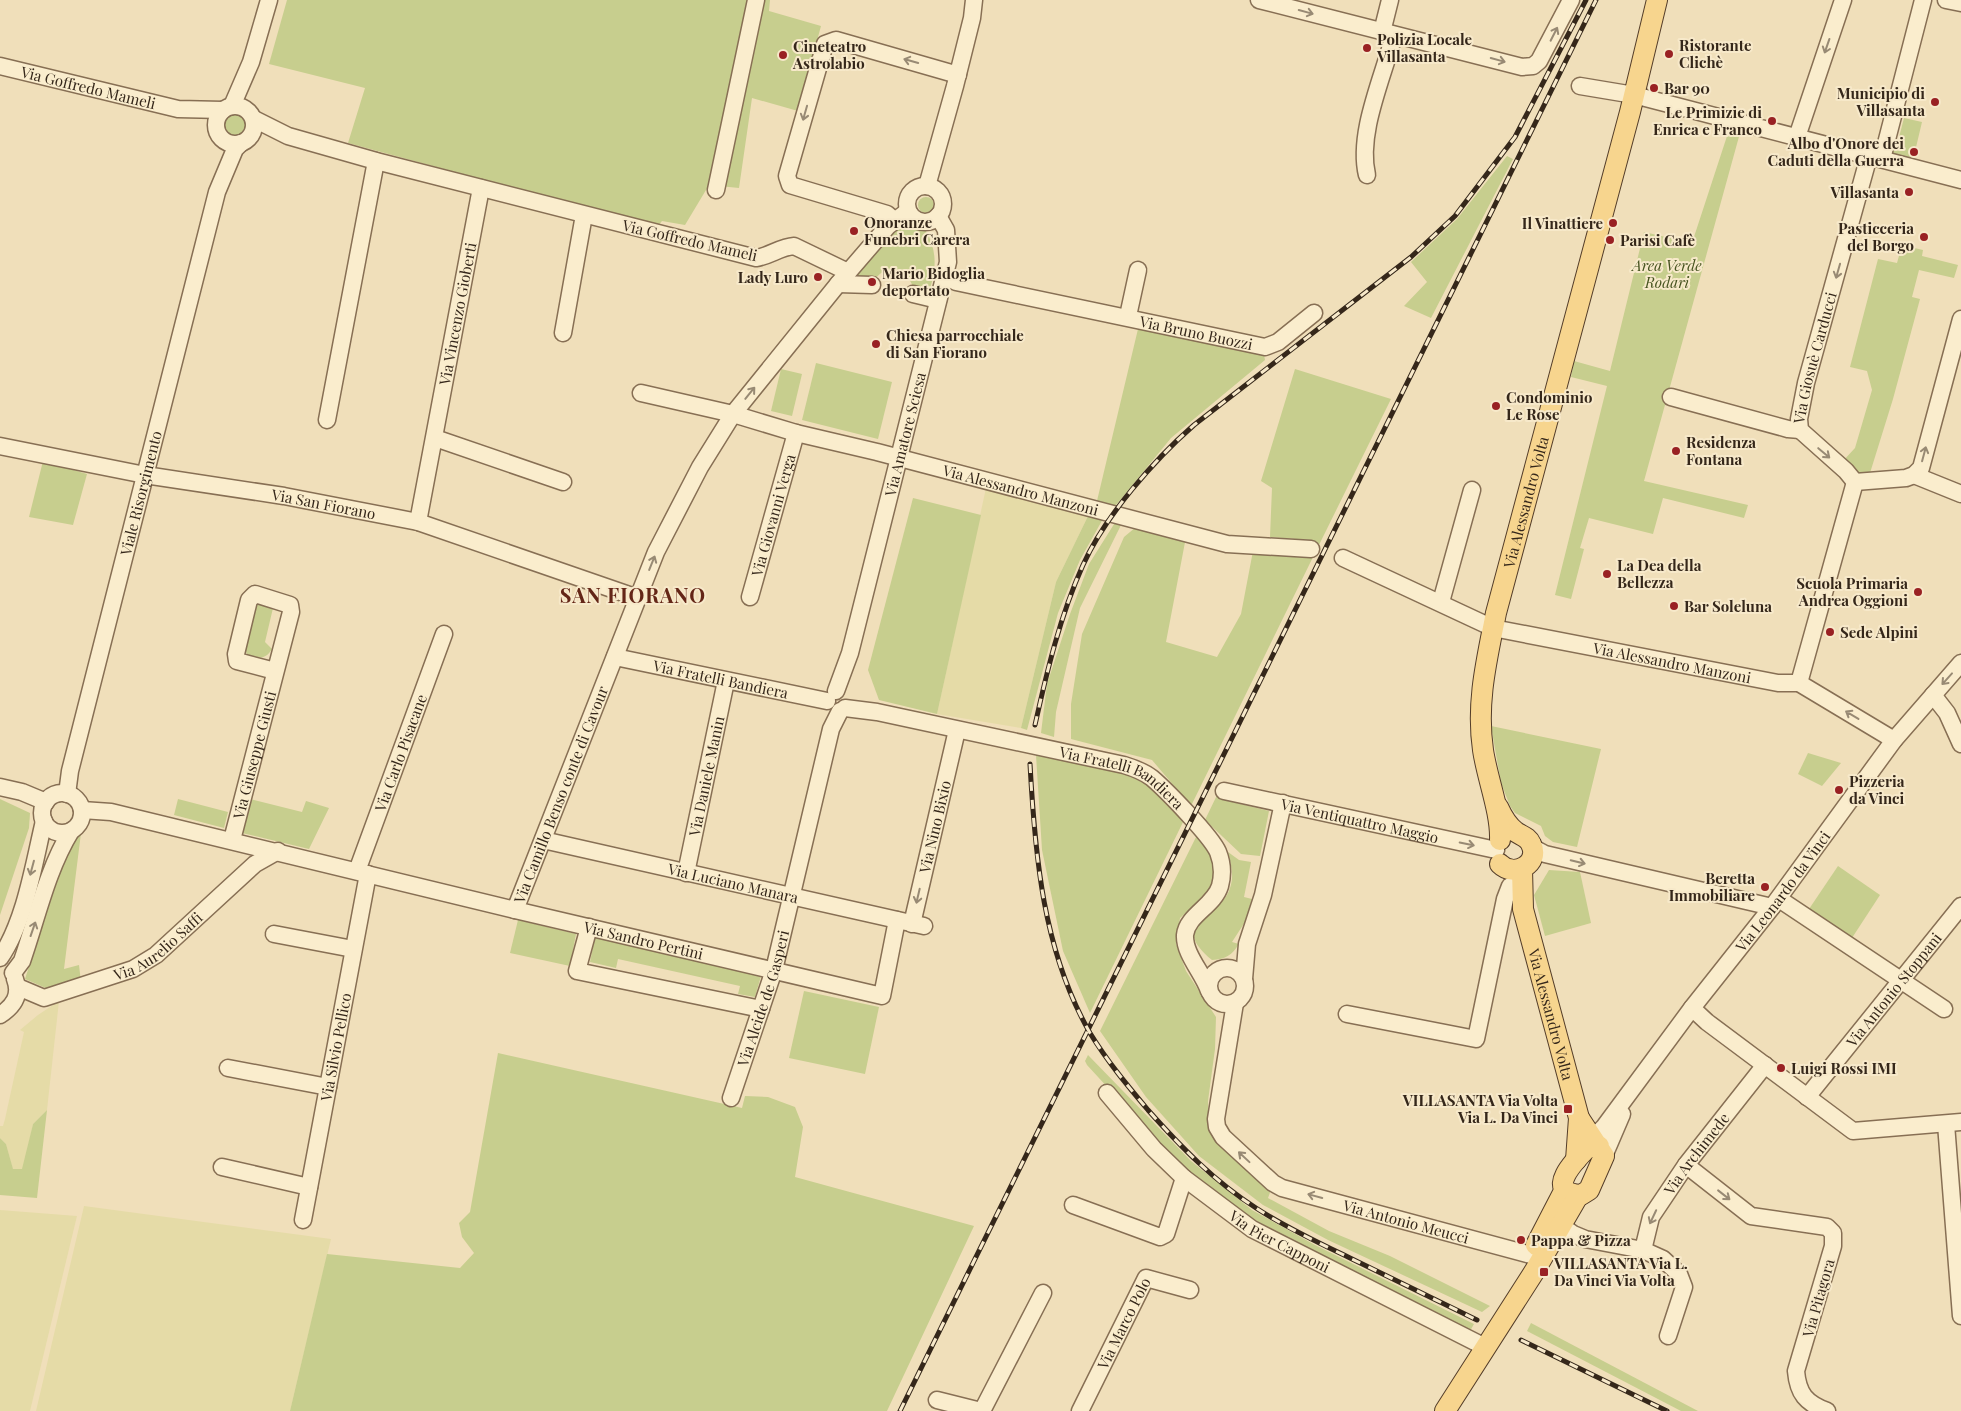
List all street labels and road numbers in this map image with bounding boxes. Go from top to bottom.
street label: Via Goffredo Mameli [18,61,158,113]
street label: Via Goffredo Mameli [620,215,760,265]
street label: Via Vincenzo Gioberti [434,240,481,388]
street label: Via Giosuè Carducci [1788,289,1841,426]
street label: Via Bruno Buozzi [1137,311,1255,354]
street label: Via Amatore Sciesa [879,370,930,499]
street label: Viale Risorgimento [115,429,166,558]
street label: Via Alessandro Volta [1498,434,1553,571]
street label: Via Giovanni Verga [746,451,800,579]
street label: Via Alessandro Manzoni [940,459,1101,520]
street label: Via San Fiorano [270,484,377,524]
street label: Via Alessandro Manzoni [1591,637,1753,688]
street label: Via Fratelli Bandiera [650,655,791,703]
street label: Via Camillo Benso conte di Cavour [508,683,612,907]
street label: Via Giuseppe Giusti [228,688,280,822]
street label: Via Carlo Pisacane [369,691,431,815]
street label: Via Daniele Manin [684,714,728,839]
street label: Via Fratelli Bandiera [1057,741,1189,814]
street label: Via Nino Bixio [914,778,955,876]
street label: Via Ventiquattro Maggio [1278,793,1441,847]
street label: Via Leonardo da Vinci [1730,826,1835,956]
street label: Via Luciano Manara [665,858,801,907]
street label: Via Aurelio Saffi [110,908,206,985]
street label: Via Sandro Pertini [581,916,706,964]
street label: Via Alcide de Gasperi [732,928,793,1070]
street label: Via Antonio Stoppani [1841,928,1946,1052]
street label: Via Alessandro Volta [1524,945,1579,1083]
street label: Via Silvio Pellico [315,991,355,1104]
street label: Via Archimede [1658,1108,1734,1199]
street label: Via Antonio Meucci [1340,1195,1472,1248]
street label: Via Pier Capponi [1224,1205,1334,1277]
street label: Via Pitagora [1797,1256,1839,1340]
street label: Via Marco Polo [1092,1274,1155,1373]

